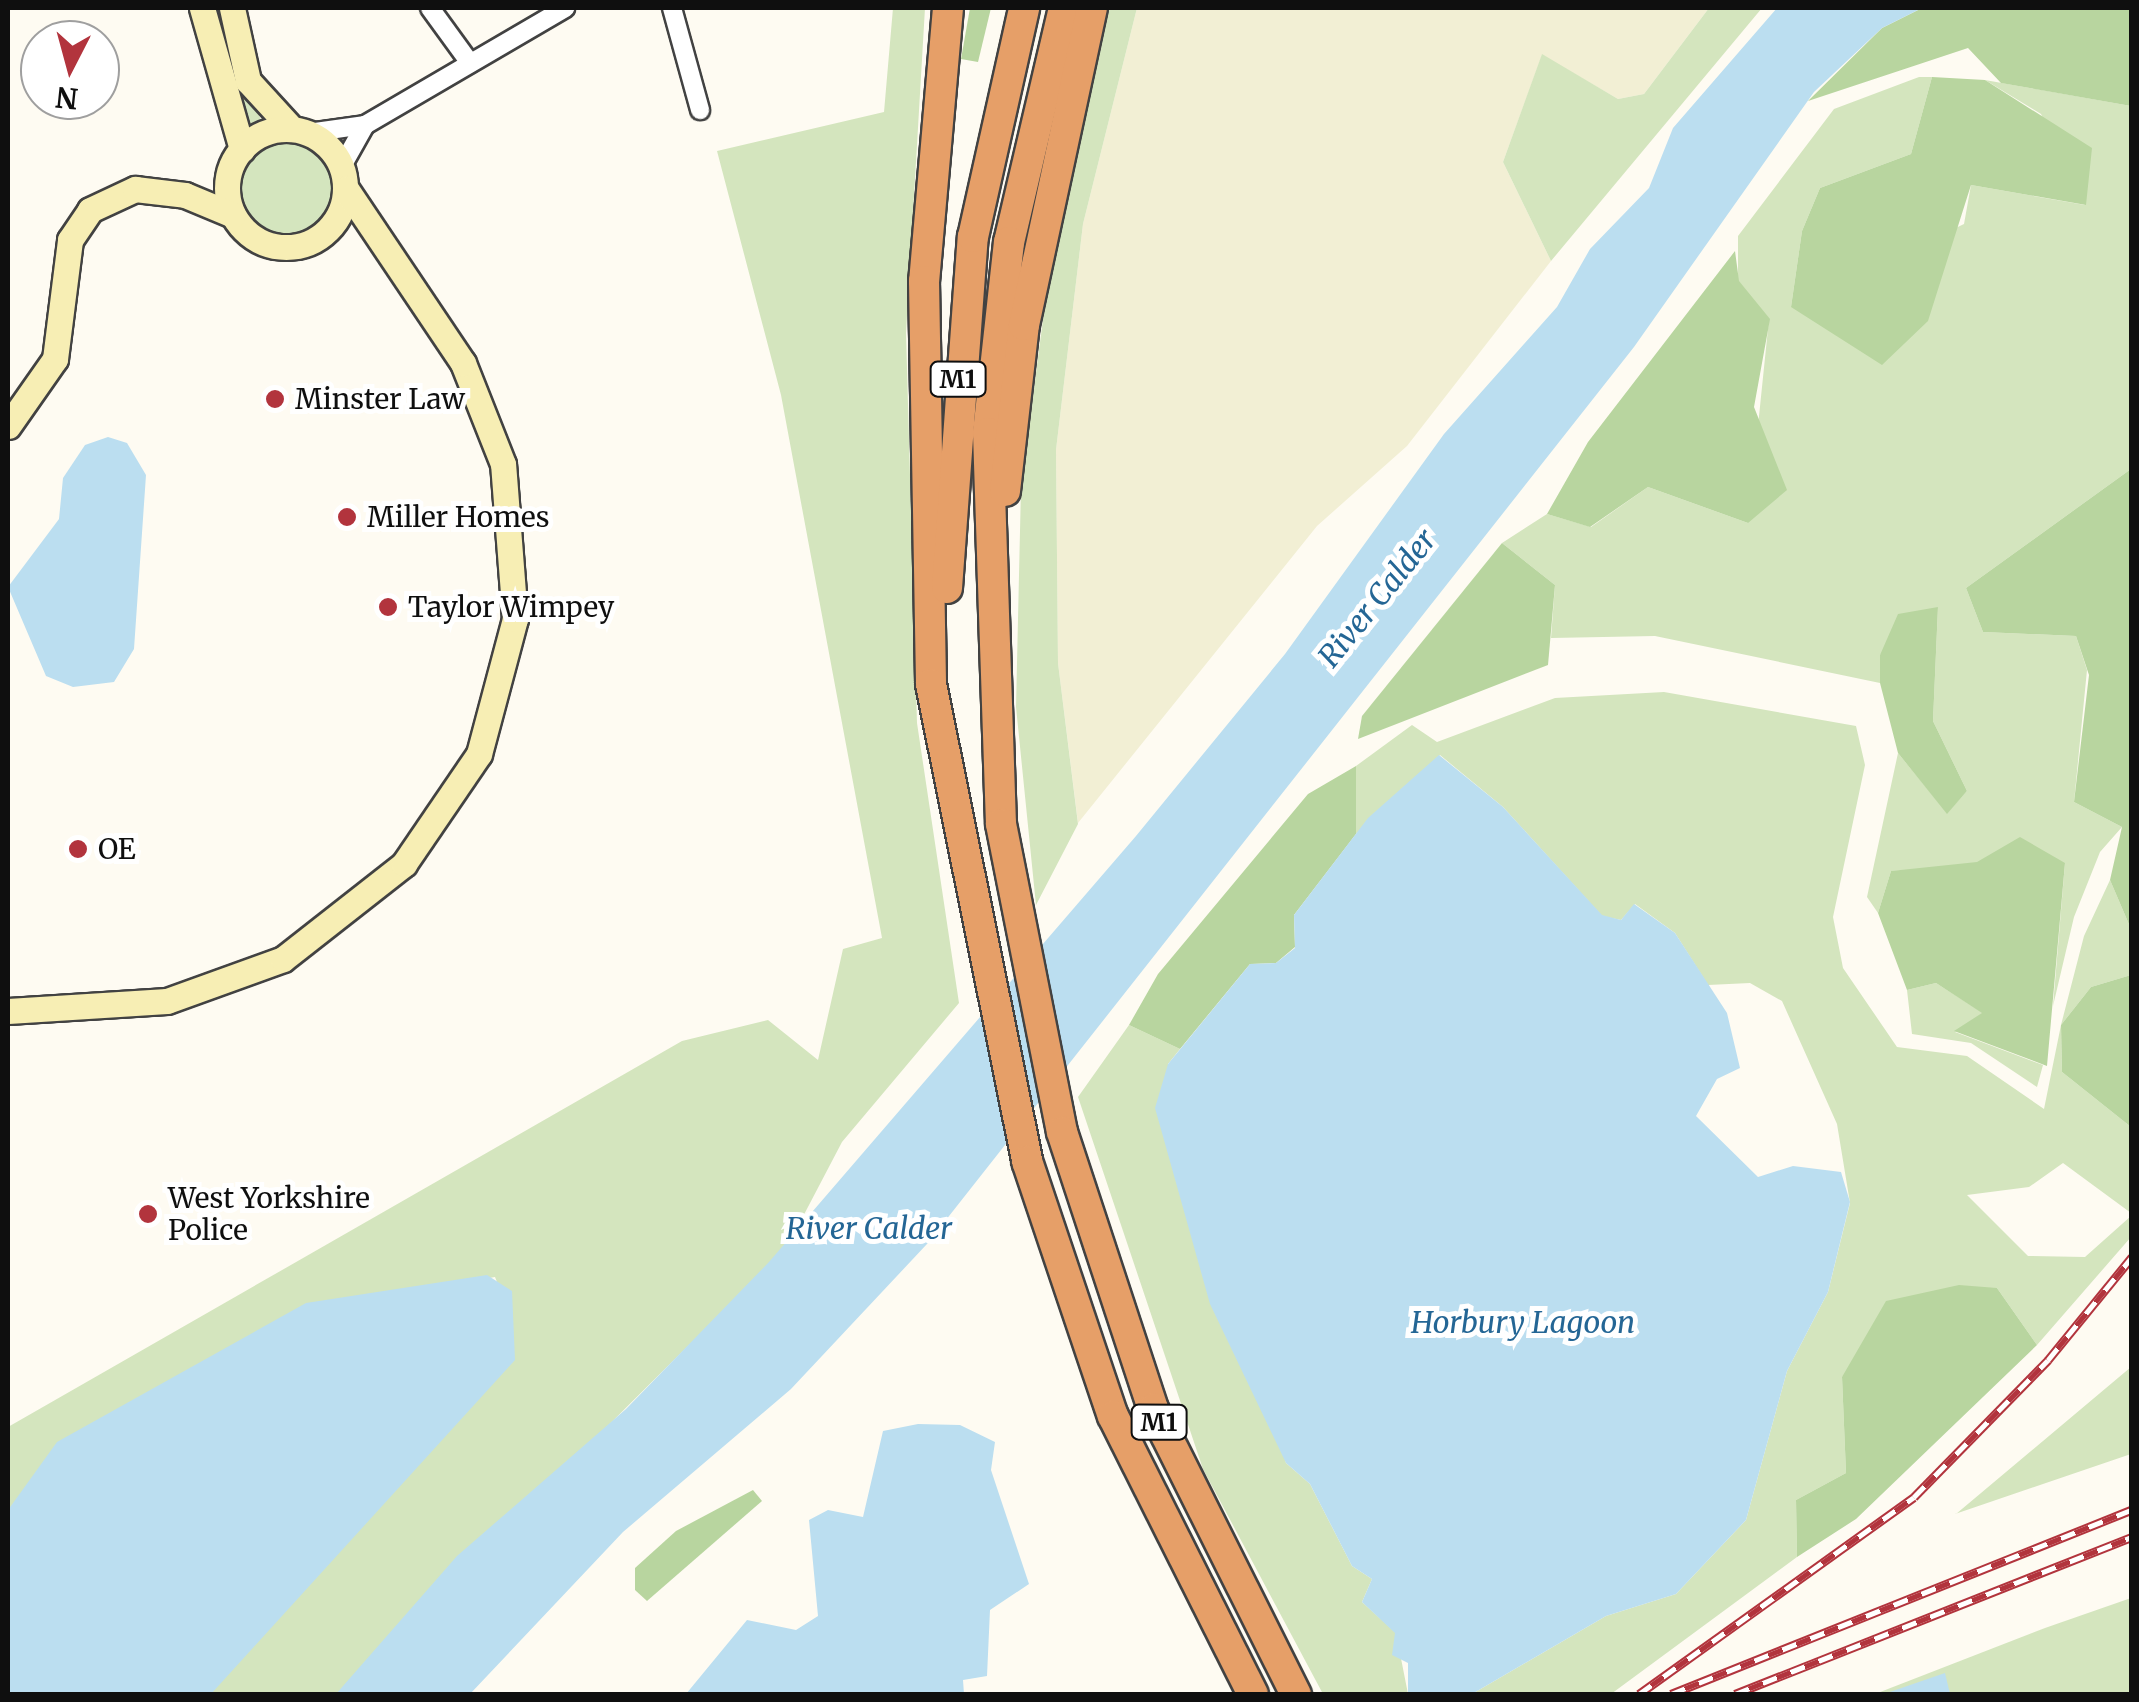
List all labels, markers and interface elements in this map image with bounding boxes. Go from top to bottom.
north arrow [20,20,120,120]
text: N [54,79,80,117]
road number: M1 [928,359,988,399]
place label: Minster Law [295,382,465,416]
marker: Minster Law [264,388,286,410]
place label: Miller Homes [367,500,550,534]
marker: Miller Homes [336,506,358,528]
water label: River Calder [1311,522,1443,674]
place label: Taylor Wimpey [408,590,614,624]
marker: Taylor Wimpey [377,596,399,618]
place label: OE [98,832,135,866]
marker: OE [67,838,89,860]
place label: West Yorkshire Police [168,1181,370,1247]
marker: West Yorkshire Police [137,1203,159,1225]
water label: River Calder [786,1210,952,1246]
water label: Horbury Lagoon [1411,1304,1635,1340]
road number: M1 [1129,1402,1189,1442]

